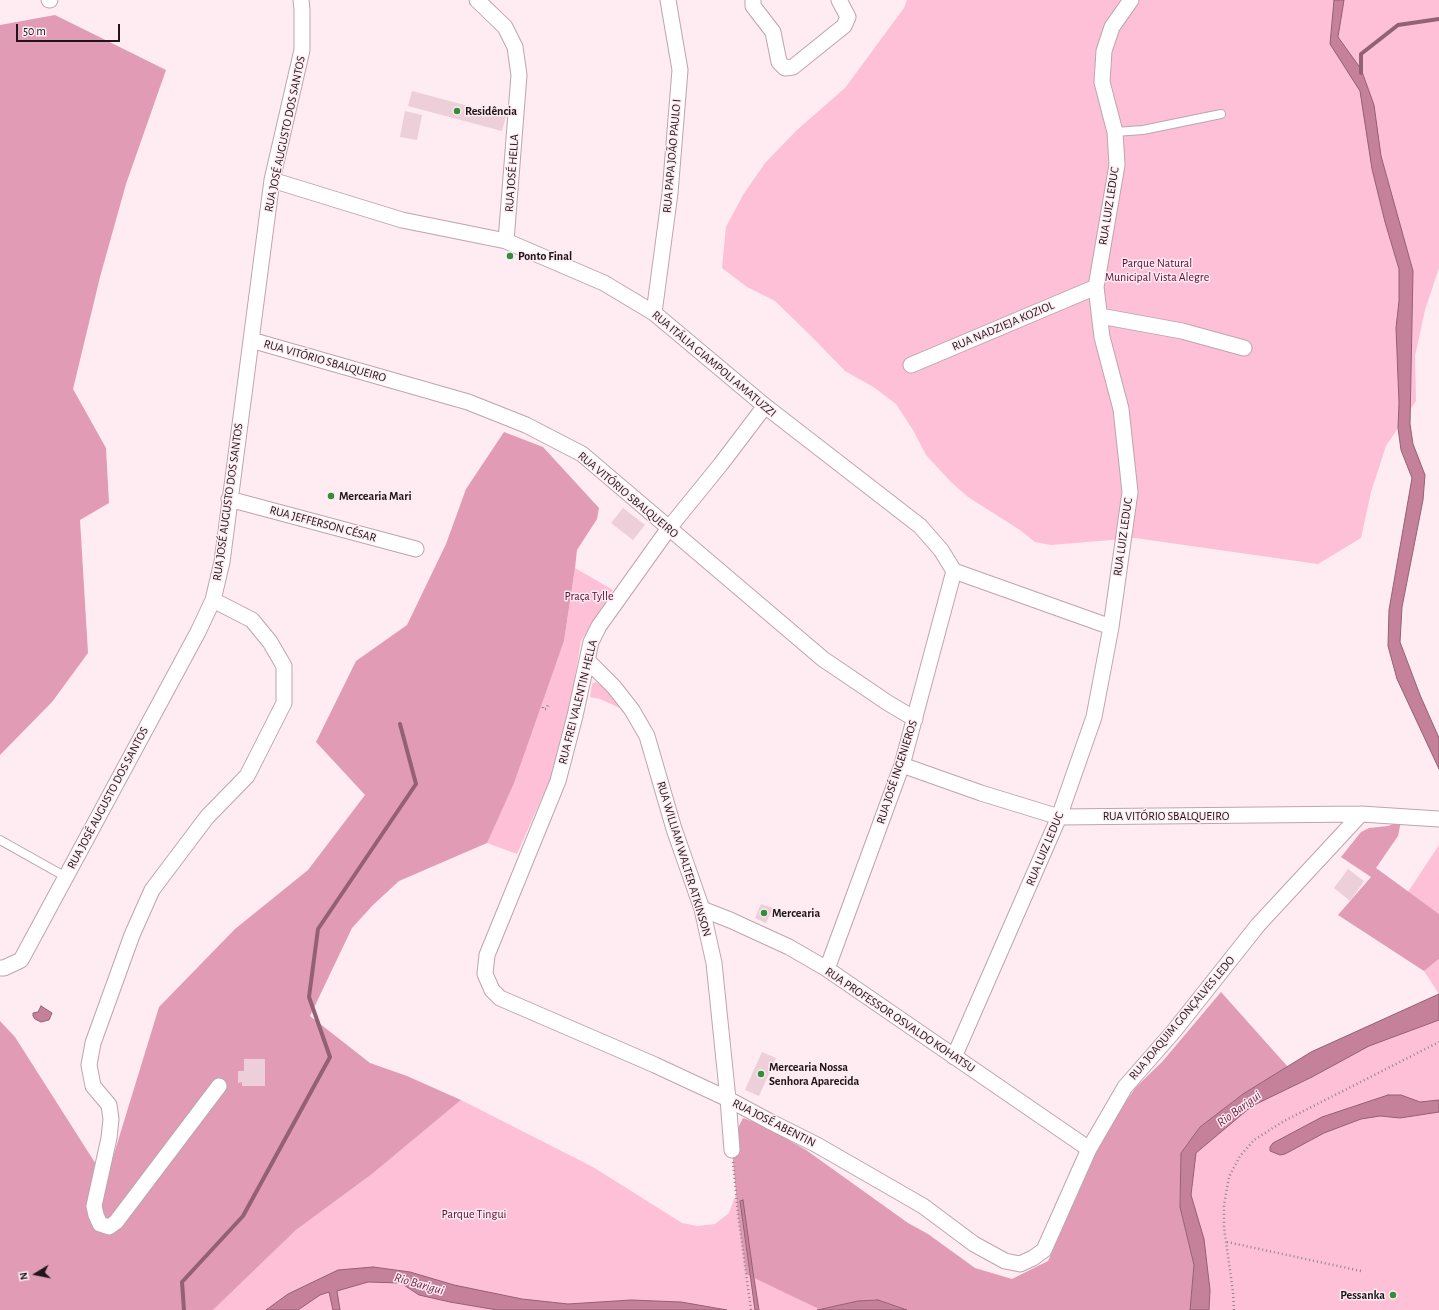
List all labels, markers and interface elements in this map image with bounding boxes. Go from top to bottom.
scale bar [18,16,122,42]
text: 50 m [23,25,46,37]
street label: RUA JOSÉ AUGUSTO DOS SANTOS [261,55,309,213]
street label: RUA PAPA JOÃO PAULO I [660,98,684,214]
place label: Residência [465,104,517,118]
marker: Residência [452,106,462,116]
street label: RUA JOSÉ HELLA [502,134,522,212]
street label: RUA LUIZ LEDUC [1096,166,1122,246]
place label: Ponto Final [518,249,572,263]
marker: Ponto Final [505,251,515,261]
park label: Parque Natural Municipal Vista Alegre [1105,256,1209,284]
street label: RUA NADZIEJA KOZIOL [950,298,1056,354]
street label: RUA ITÁLIA GIAMPOLI AMATUZZI [649,308,779,420]
street label: RUA VITÓRIO SBALQUEIRO [262,337,388,385]
street label: RUA JOSÉ AUGUSTO DOS SANTOS [210,422,246,582]
street label: RUA VITÓRIO SBALQUEIRO [575,449,681,541]
place label: Mercearia Mari [339,489,412,503]
marker: Mercearia Mari [326,491,336,501]
street label: RUA LUIZ LEDUC [1110,497,1136,577]
street label: RUA JEFFERSON CÉSAR [268,503,378,545]
park label: Praça Tylle [564,589,614,603]
street label: RUA FREI VALENTIN HELLA [556,638,600,766]
street label: RUA JOSÉ INGENIEROS [873,718,921,826]
street label: RUA JOSÉ AUGUSTO DOS SANTOS [64,724,152,872]
street label: RUA WILLIAM WALTER ATKINSON [653,779,715,939]
street label: RUA VITÓRIO SBALQUEIRO [1103,809,1229,823]
street label: RUA LUIZ LEDUC [1023,810,1067,888]
place label: Mercearia [772,906,820,920]
marker: Mercearia [759,908,769,918]
street label: RUA JOAQUIM GONÇALVES LEDO [1126,953,1238,1083]
street label: RUA PROFESSOR OSVALDO KOHATSU [822,964,978,1076]
place label: Mercearia Nossa Senhora Aparecida [769,1060,859,1088]
marker: Mercearia Nossa Senhora Aparecida [756,1069,766,1079]
water label: Rio Barigui [1214,1088,1264,1130]
street label: RUA JOSÉ ABENTIN [730,1096,818,1150]
park label: Parque Tingui [442,1207,506,1221]
north arrow [16,1254,56,1294]
water label: Rio Barigui [392,1269,446,1299]
text: N [18,1271,30,1281]
place label: Pessanka [1340,1288,1385,1302]
marker: Pessanka [1388,1290,1398,1300]

